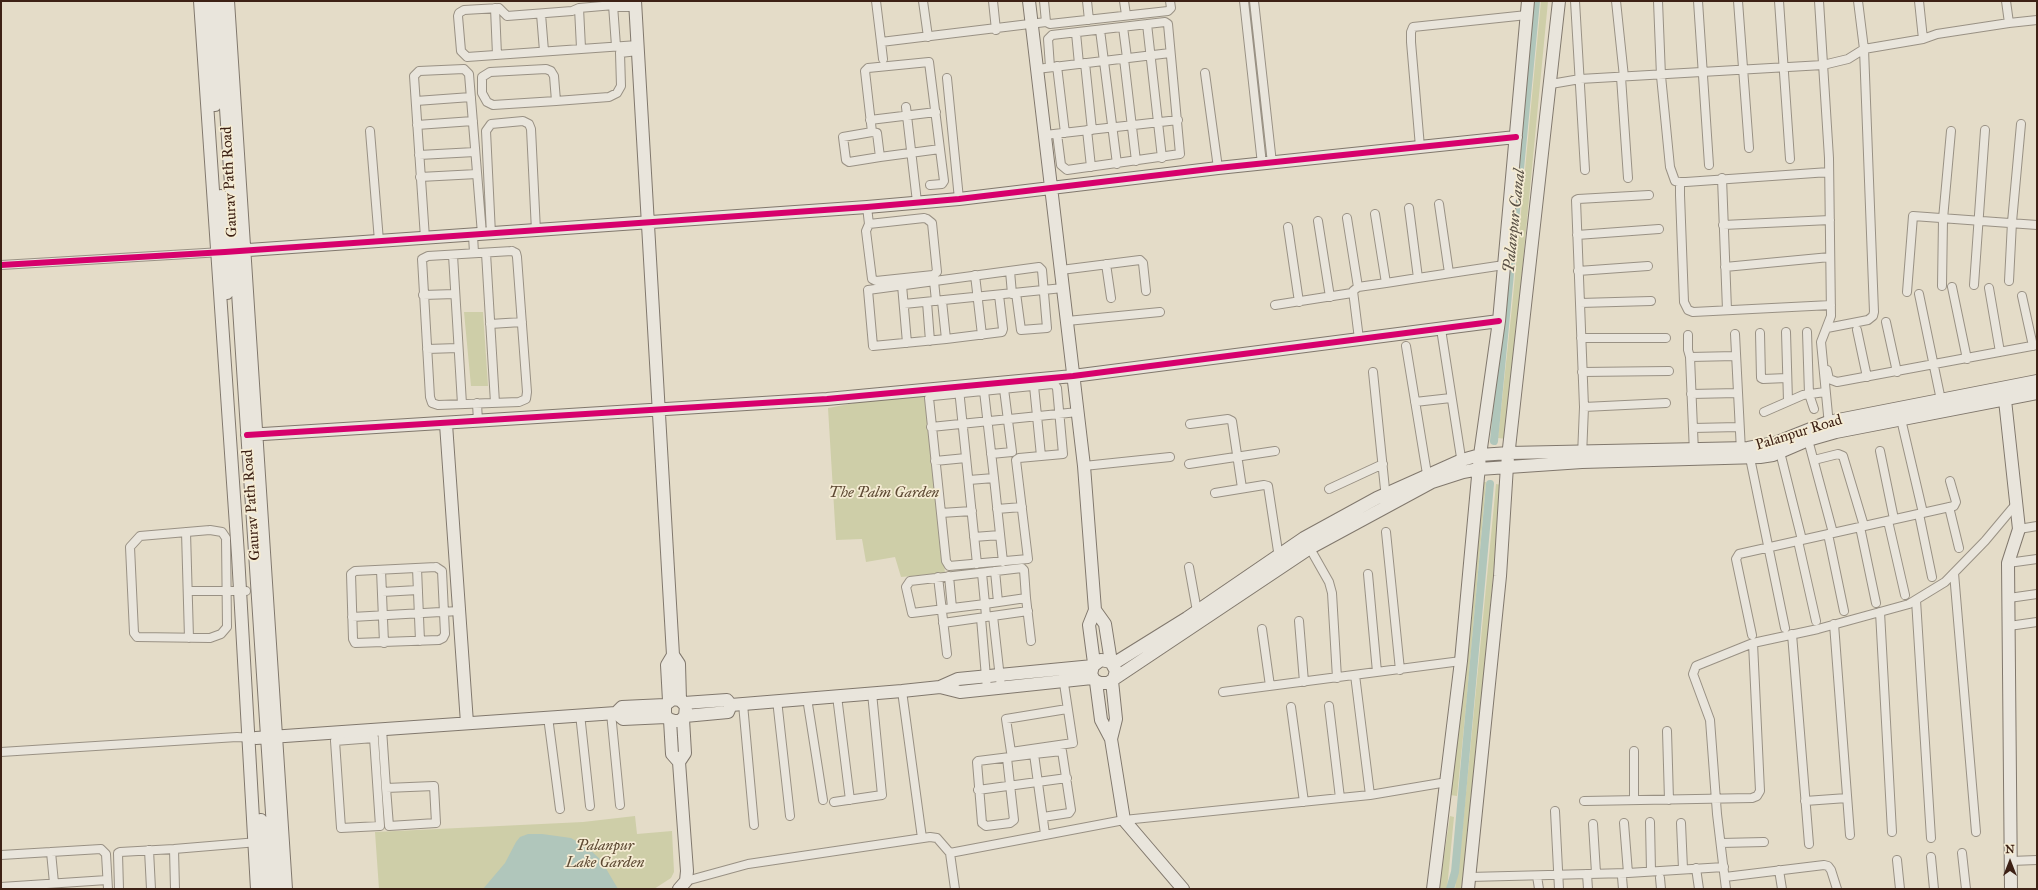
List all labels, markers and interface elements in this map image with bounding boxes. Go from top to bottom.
street label: Gaurav Path Road [218,126,242,238]
water label: Palanpur Canal [1500,168,1530,274]
street label: Palanpur Road [1754,411,1844,455]
street label: Gaurav Path Road [239,449,265,561]
park label: The Palm Garden [829,484,939,502]
park label: Palanpur Lake Garden [566,837,644,872]
north arrow [1990,842,2030,882]
text: N [2005,843,2015,856]

